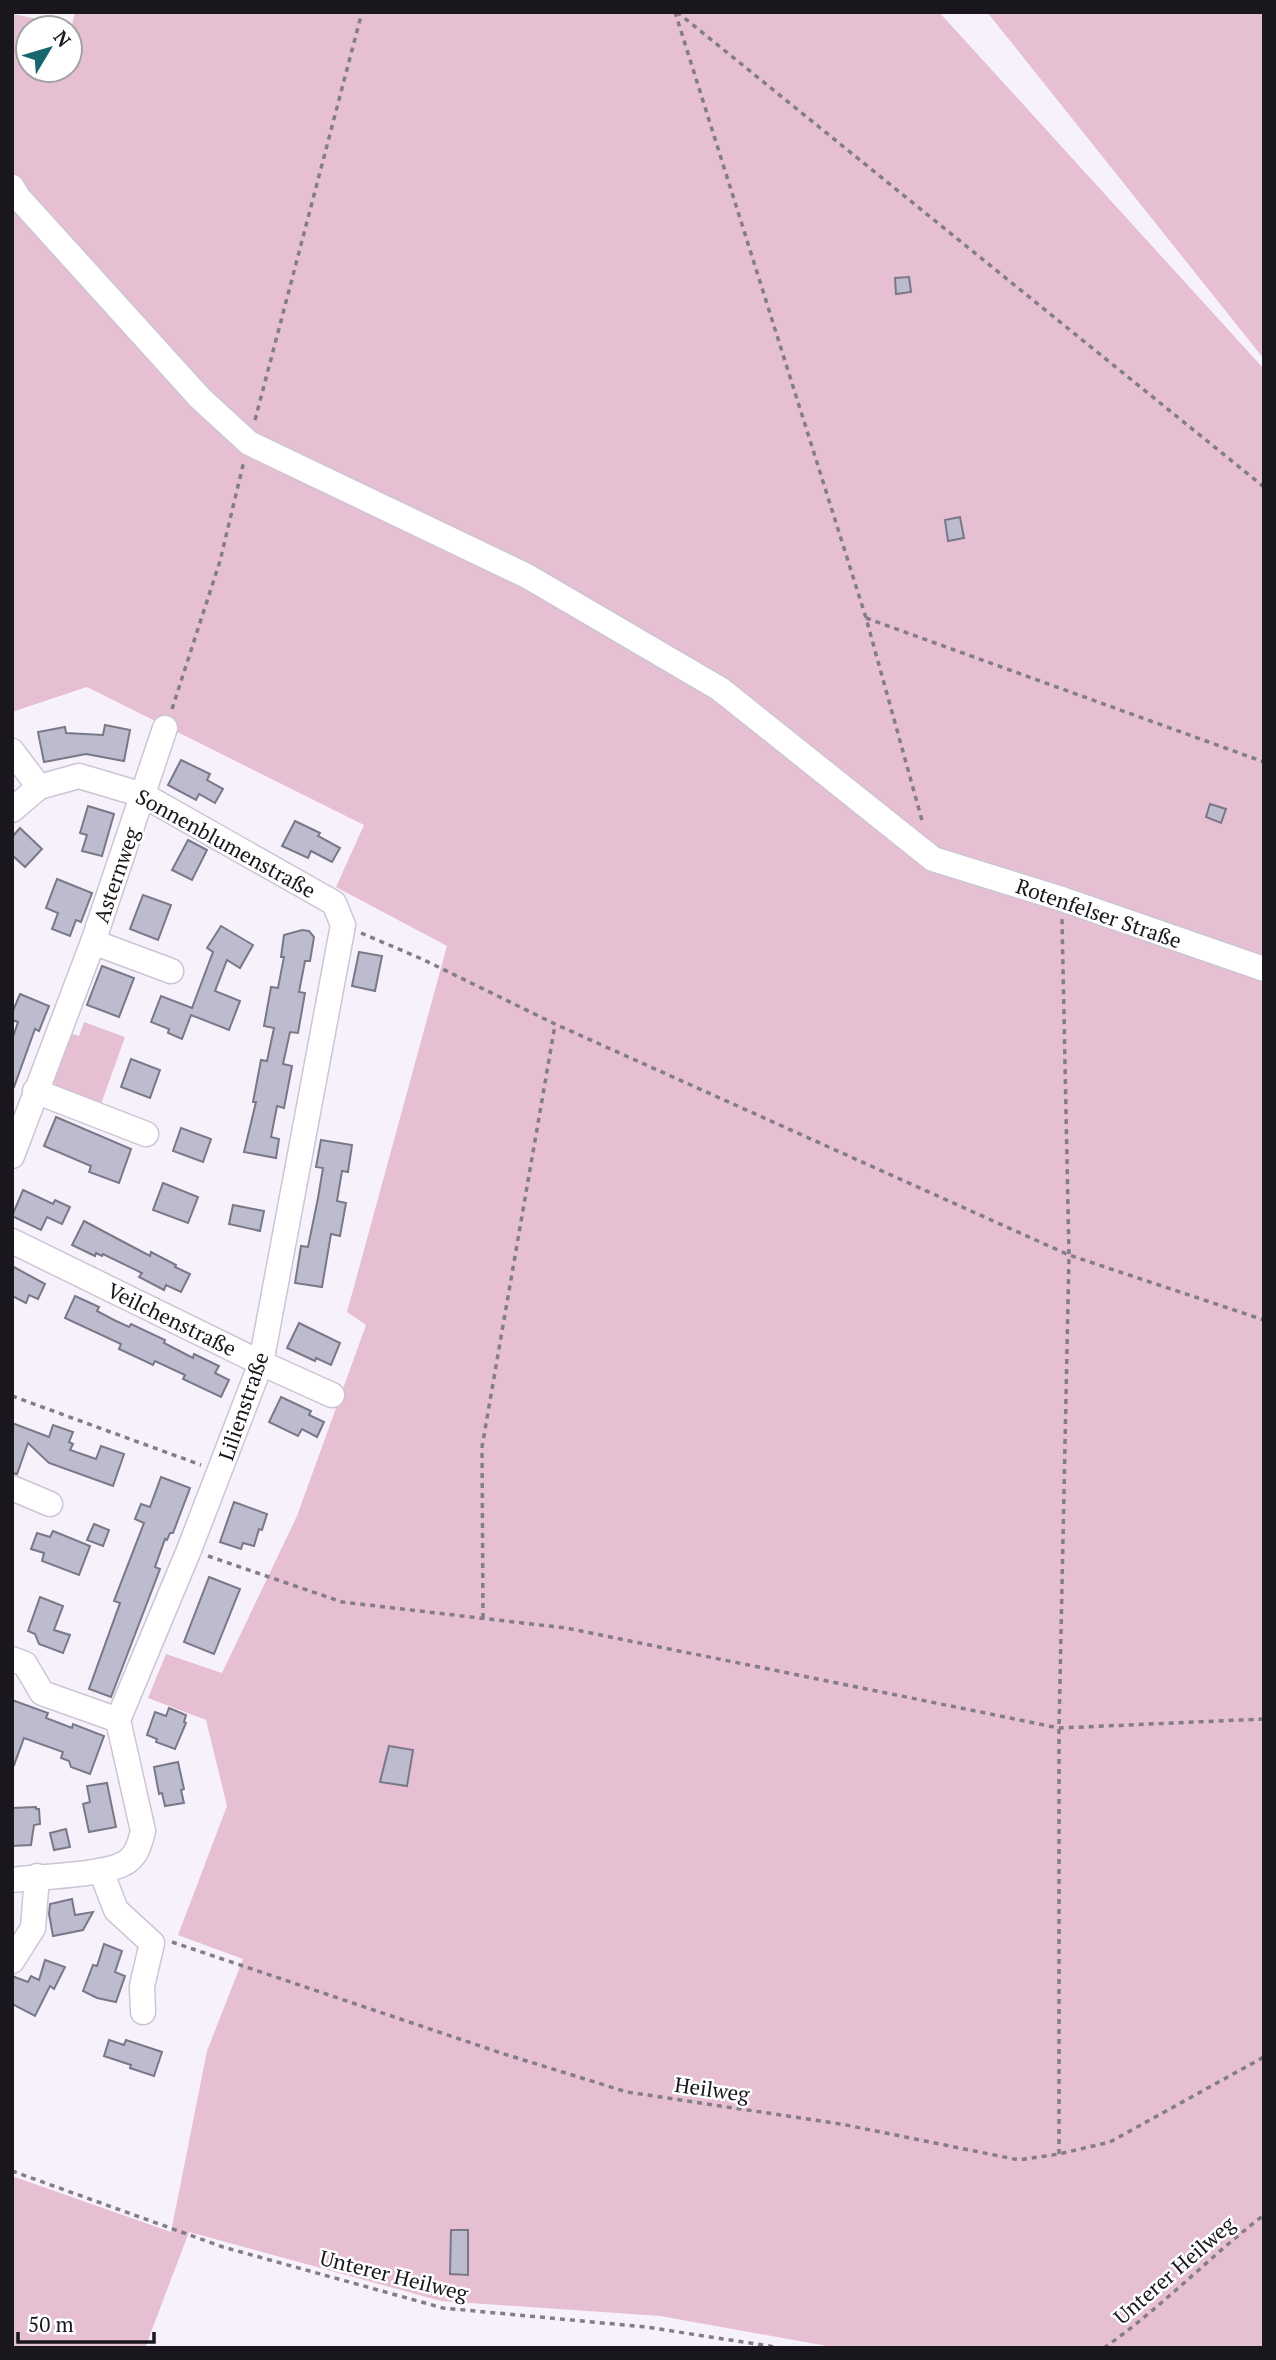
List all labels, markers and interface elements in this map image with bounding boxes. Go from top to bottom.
north arrow [14,14,84,84]
text: N [49,25,77,52]
street label: Sonnenblumenstraße [131,782,321,904]
street label: Asternweg [87,823,146,926]
street label: Rotenfelser Straße [1012,872,1186,954]
street label: Veilchenstraße [103,1276,241,1362]
street label: Lilienstraße [211,1348,275,1464]
street label: Heilweg [673,2070,752,2108]
street label: Unterer Heilweg [1108,2209,1241,2330]
street label: Unterer Heilweg [317,2243,472,2307]
scale bar [18,2300,154,2344]
text: 50 m [28,2310,74,2338]

